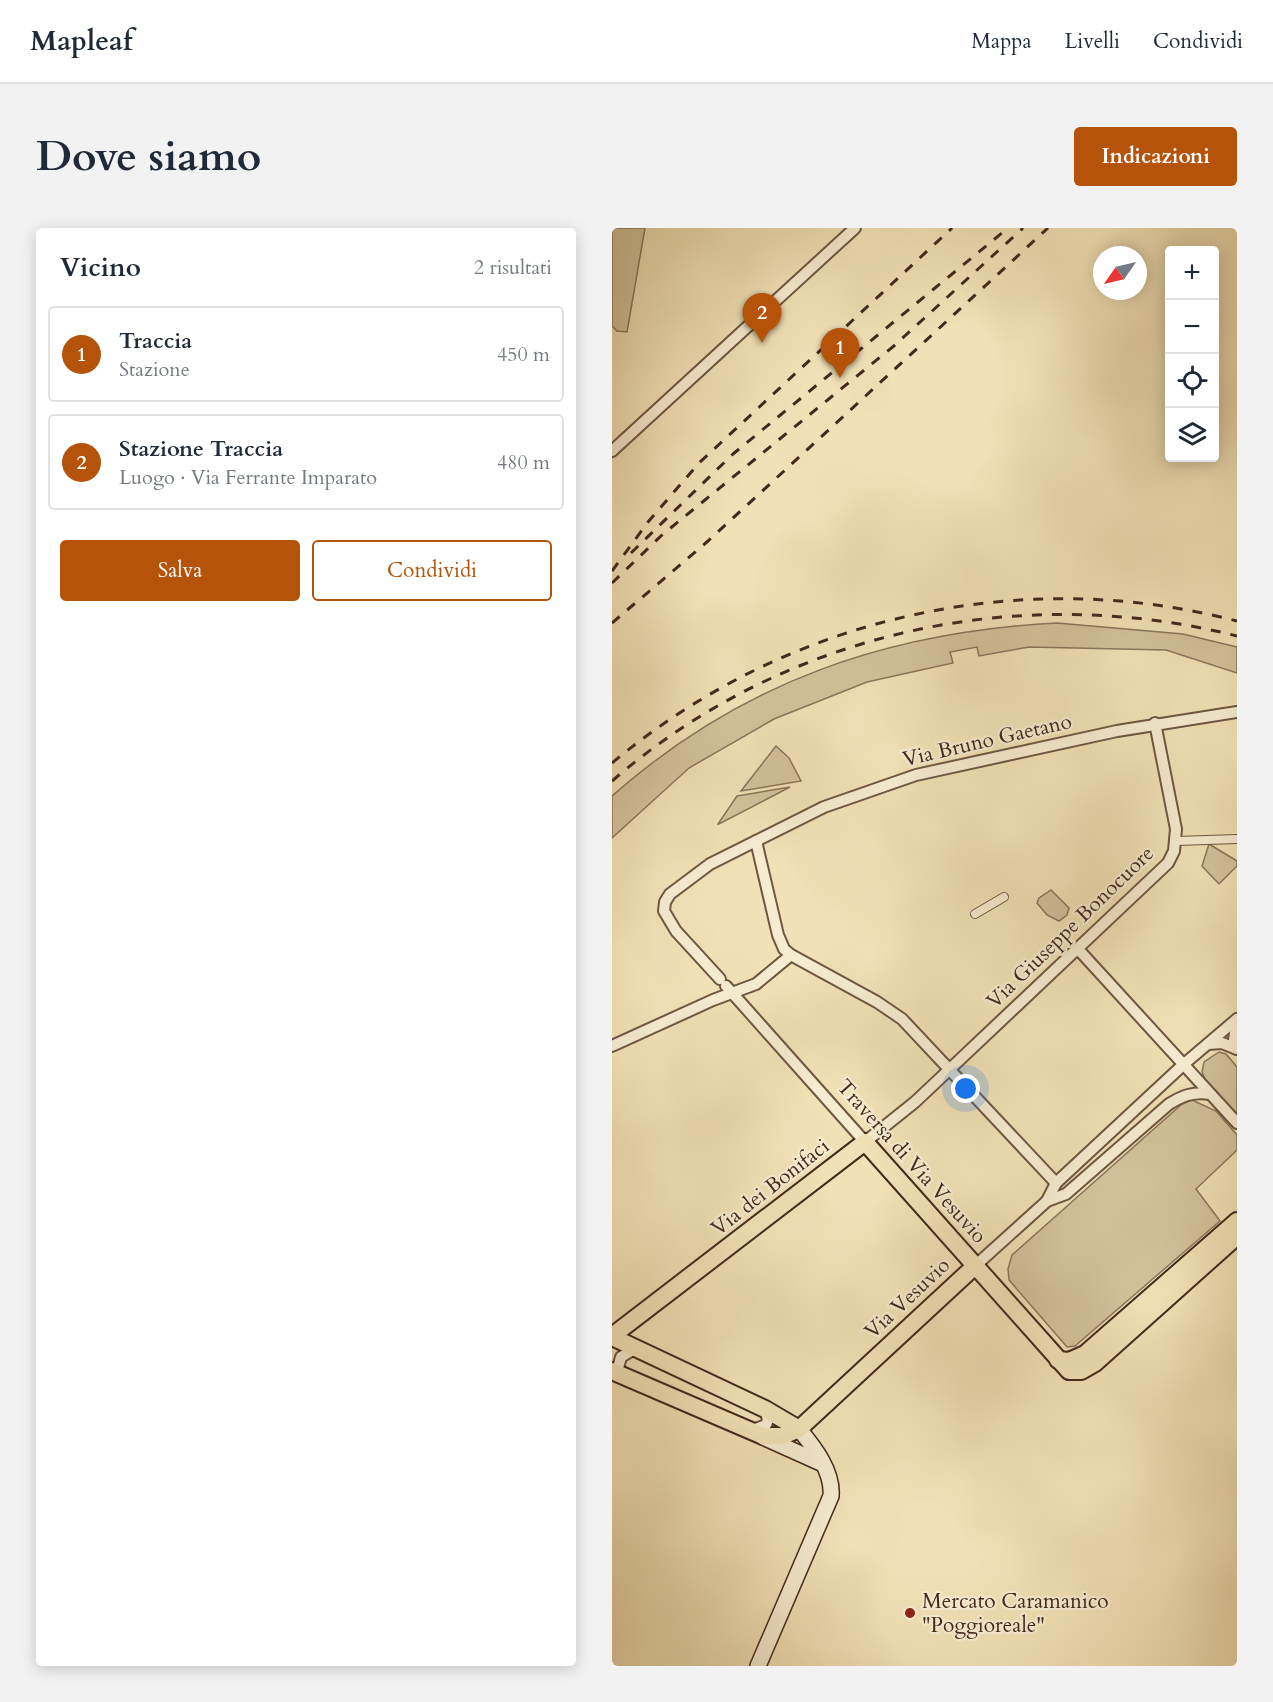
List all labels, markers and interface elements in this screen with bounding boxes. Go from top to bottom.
text: Mapleaf [30,22,133,60]
text: Mappa [971,27,1032,56]
text: Livelli [1065,27,1120,56]
text: Condividi [1153,27,1243,56]
button: Indicazioni [1074,127,1237,186]
text: Dove siamo [36,128,261,185]
north arrow [1093,246,1147,300]
map controls [1165,246,1219,462]
button: + [1165,246,1219,300]
text: Vicino [60,250,141,285]
text: 2 risultati [474,254,552,281]
pin: 2 [742,294,782,343]
button: − [1165,300,1219,354]
text: Traccia [119,326,192,356]
pin: 1 [820,328,860,378]
text: 1 [76,341,87,368]
text: 450 m [497,341,550,368]
button: locate [1165,354,1219,408]
text: Stazione [119,356,190,383]
button: layers [1165,408,1219,462]
text: Stazione Traccia [119,434,283,464]
text: 2 [76,449,87,476]
text: 480 m [497,449,550,476]
text: Luogo · Via Ferrante Imparato [119,464,377,491]
button: Salva [60,540,300,601]
button: Condividi [312,540,552,601]
street label: Via Bruno Gaetano [900,707,1074,774]
street label: Via Giuseppe Bonocuore [980,840,1161,1015]
street label: Traversa di Via Vesuvio [830,1073,993,1250]
your location [951,1074,980,1103]
street label: Via dei Bonifaci [705,1132,836,1243]
street label: Via Vesuvio [858,1251,957,1346]
place label: Mercato Caramanico "Poggioreale" [922,1587,1109,1640]
marker: Mercato Caramanico "Poggioreale" [903,1606,917,1620]

